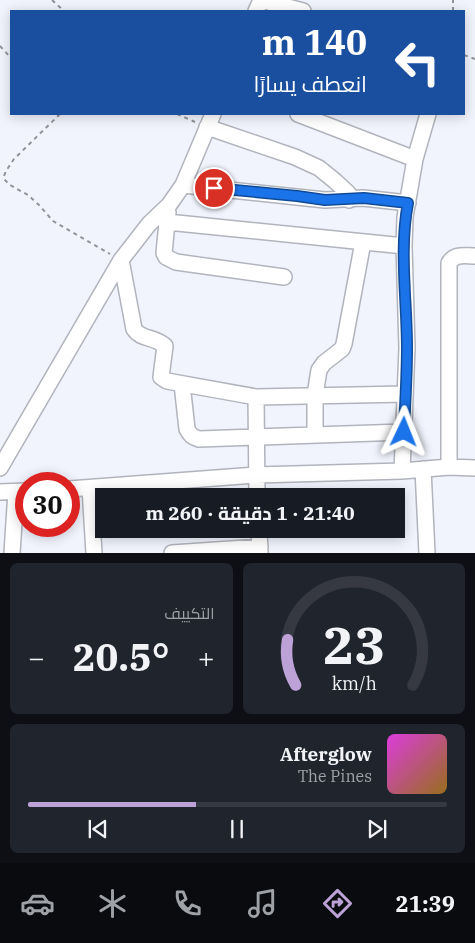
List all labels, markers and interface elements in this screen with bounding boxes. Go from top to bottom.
text: 140 m [262,19,367,65]
icon: left [385,30,450,95]
text: انعطف يسارًا [253,69,367,98]
pin [193,167,235,209]
icon: arrive [200,174,228,202]
position arrow [377,405,429,457]
speed limit sign: 30 [15,472,80,537]
text: 21:40 · 1 دقيقة · 260 m [145,501,355,525]
text: التكييف [164,603,215,623]
text: 23 [323,611,385,678]
text: 20.5° [73,632,170,681]
text: − [28,639,45,676]
text: + [198,639,214,676]
text: km/h [331,672,376,695]
text: Afterglow [280,742,372,766]
text: The Pines [298,766,372,786]
icon: previous [84,815,112,843]
icon: pause [223,815,251,843]
icon: next [363,815,391,843]
icon: car [20,886,55,921]
icon: climate [95,886,130,921]
icon: phone [170,886,205,921]
icon: music [245,886,280,921]
icon: directions [320,886,355,921]
text: 21:39 [396,889,455,918]

